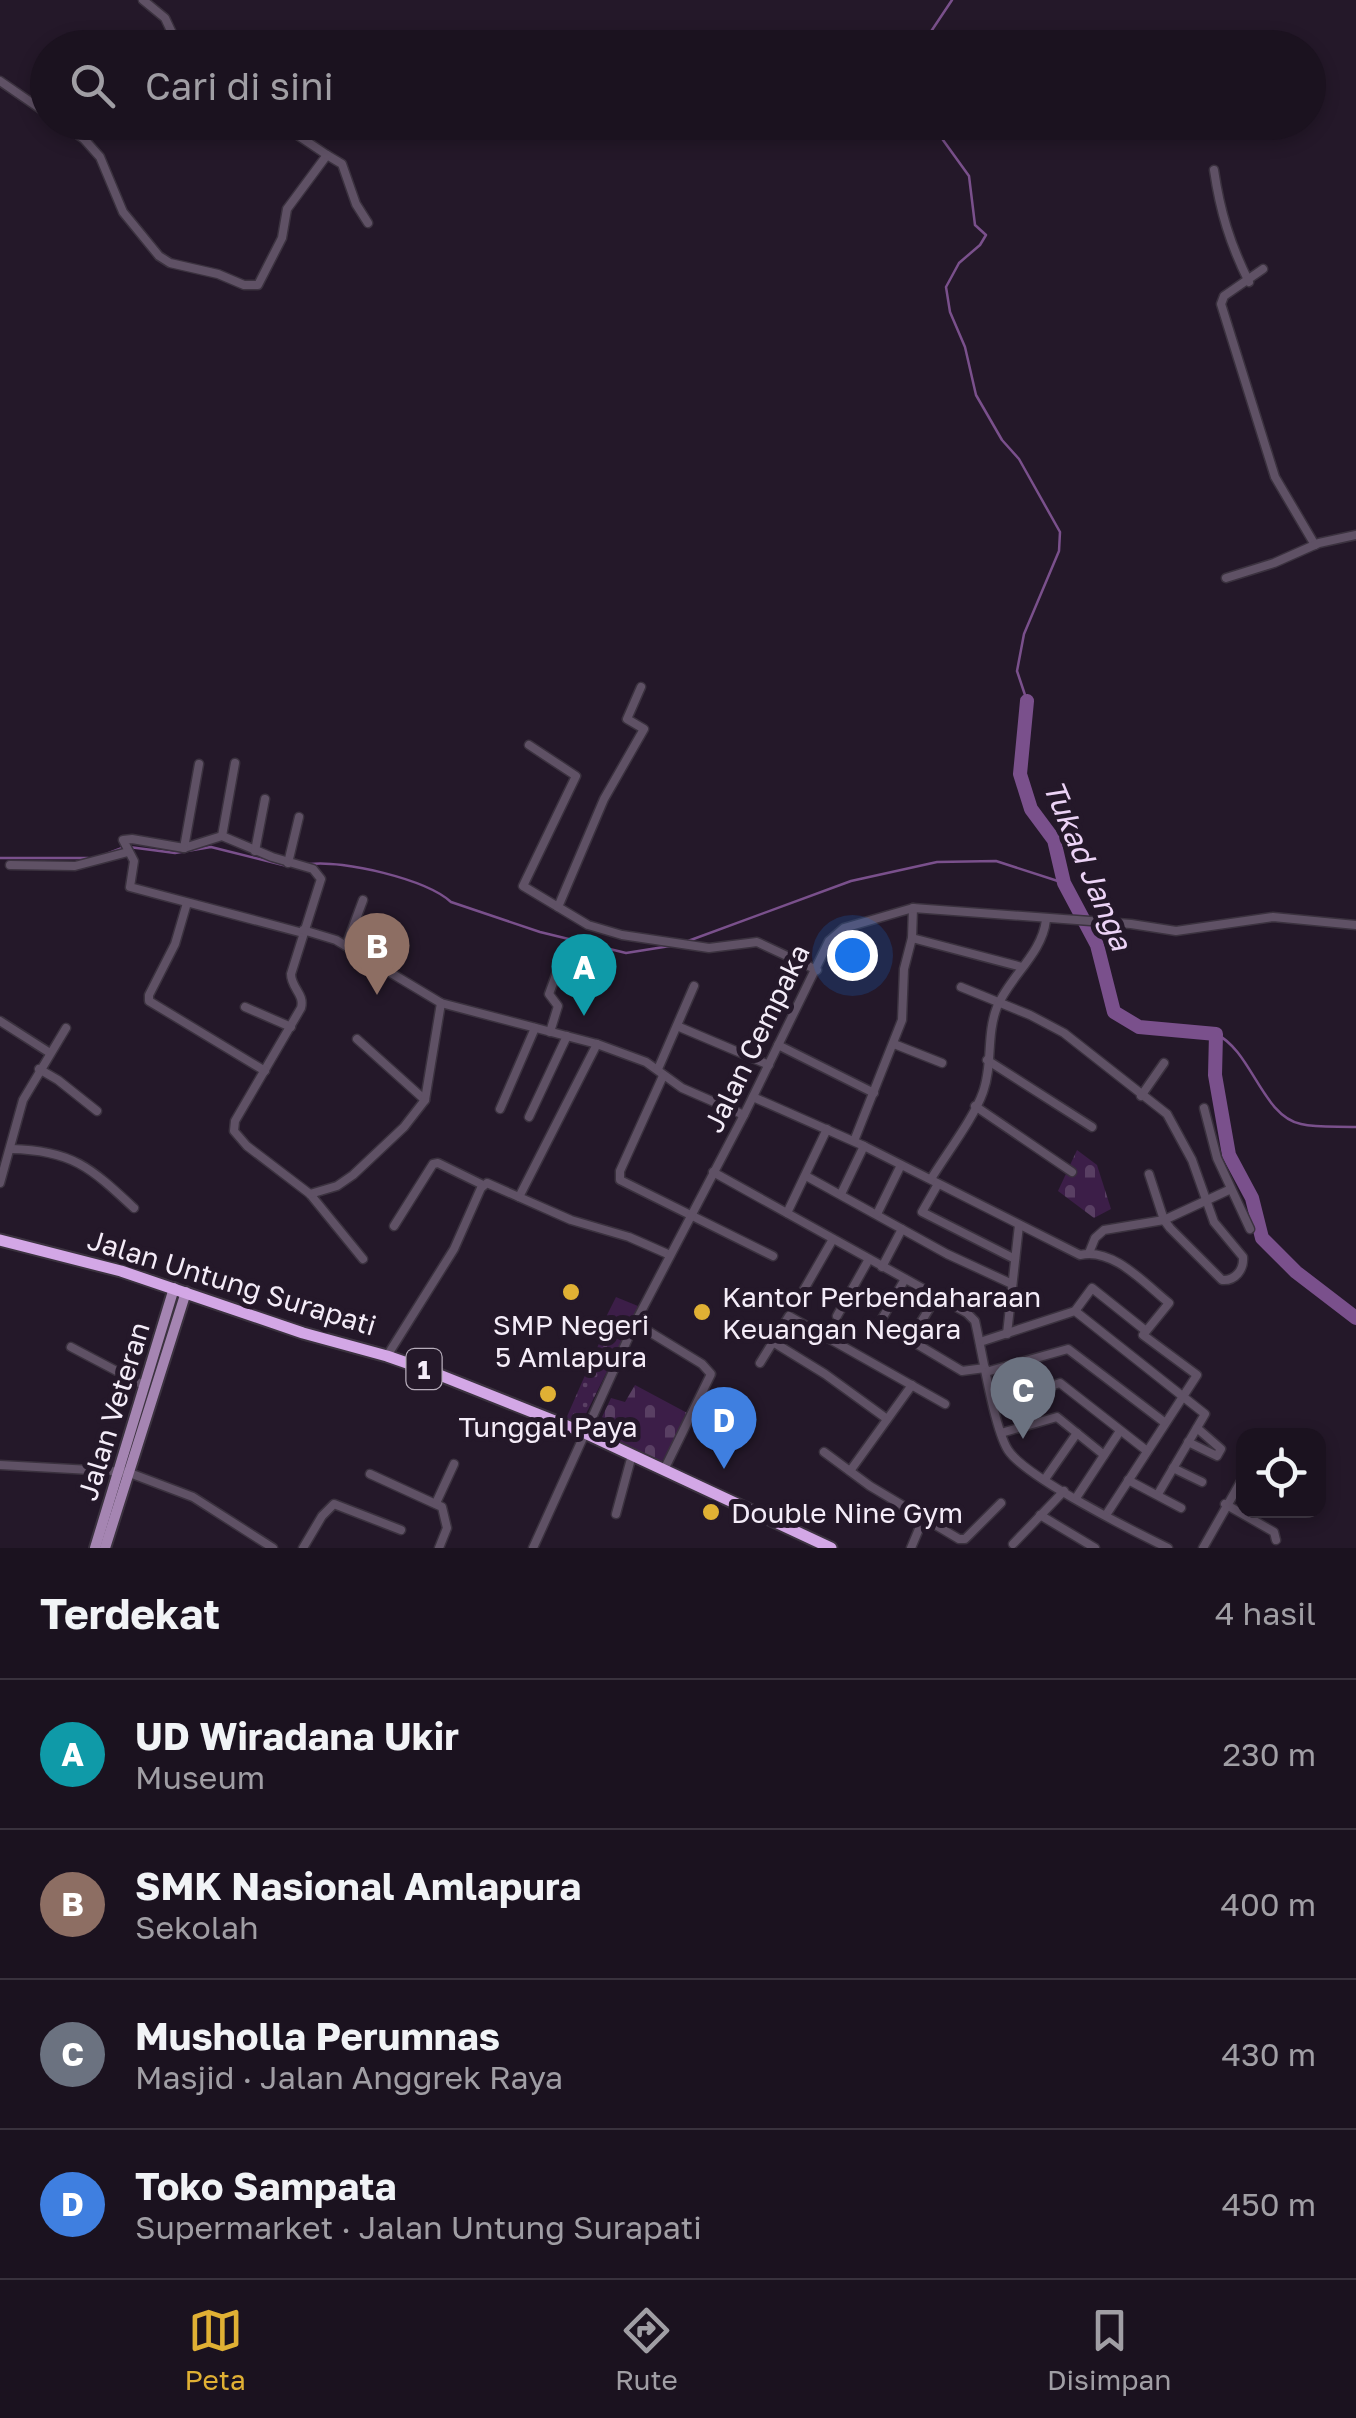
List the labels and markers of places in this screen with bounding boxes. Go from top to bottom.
pin: B [344,912,410,995]
pin: A [552,934,616,1016]
place label: Kantor Perbendaharaan Keuangan Negara [722,1280,1041,1345]
marker: SMP Negeri 5 Amlapura [560,1281,582,1303]
marker: Kantor Perbendaharaan Keuangan Negara [691,1301,713,1323]
place label: SMP Negeri 5 Amlapura [493,1308,649,1373]
pin: C [990,1356,1056,1439]
marker: Tunggal Paya [537,1383,559,1405]
pin: D [692,1386,756,1469]
place label: Tunggal Paya [458,1410,638,1443]
place label: Double Nine Gym [731,1496,963,1529]
marker: Double Nine Gym [700,1501,722,1523]

